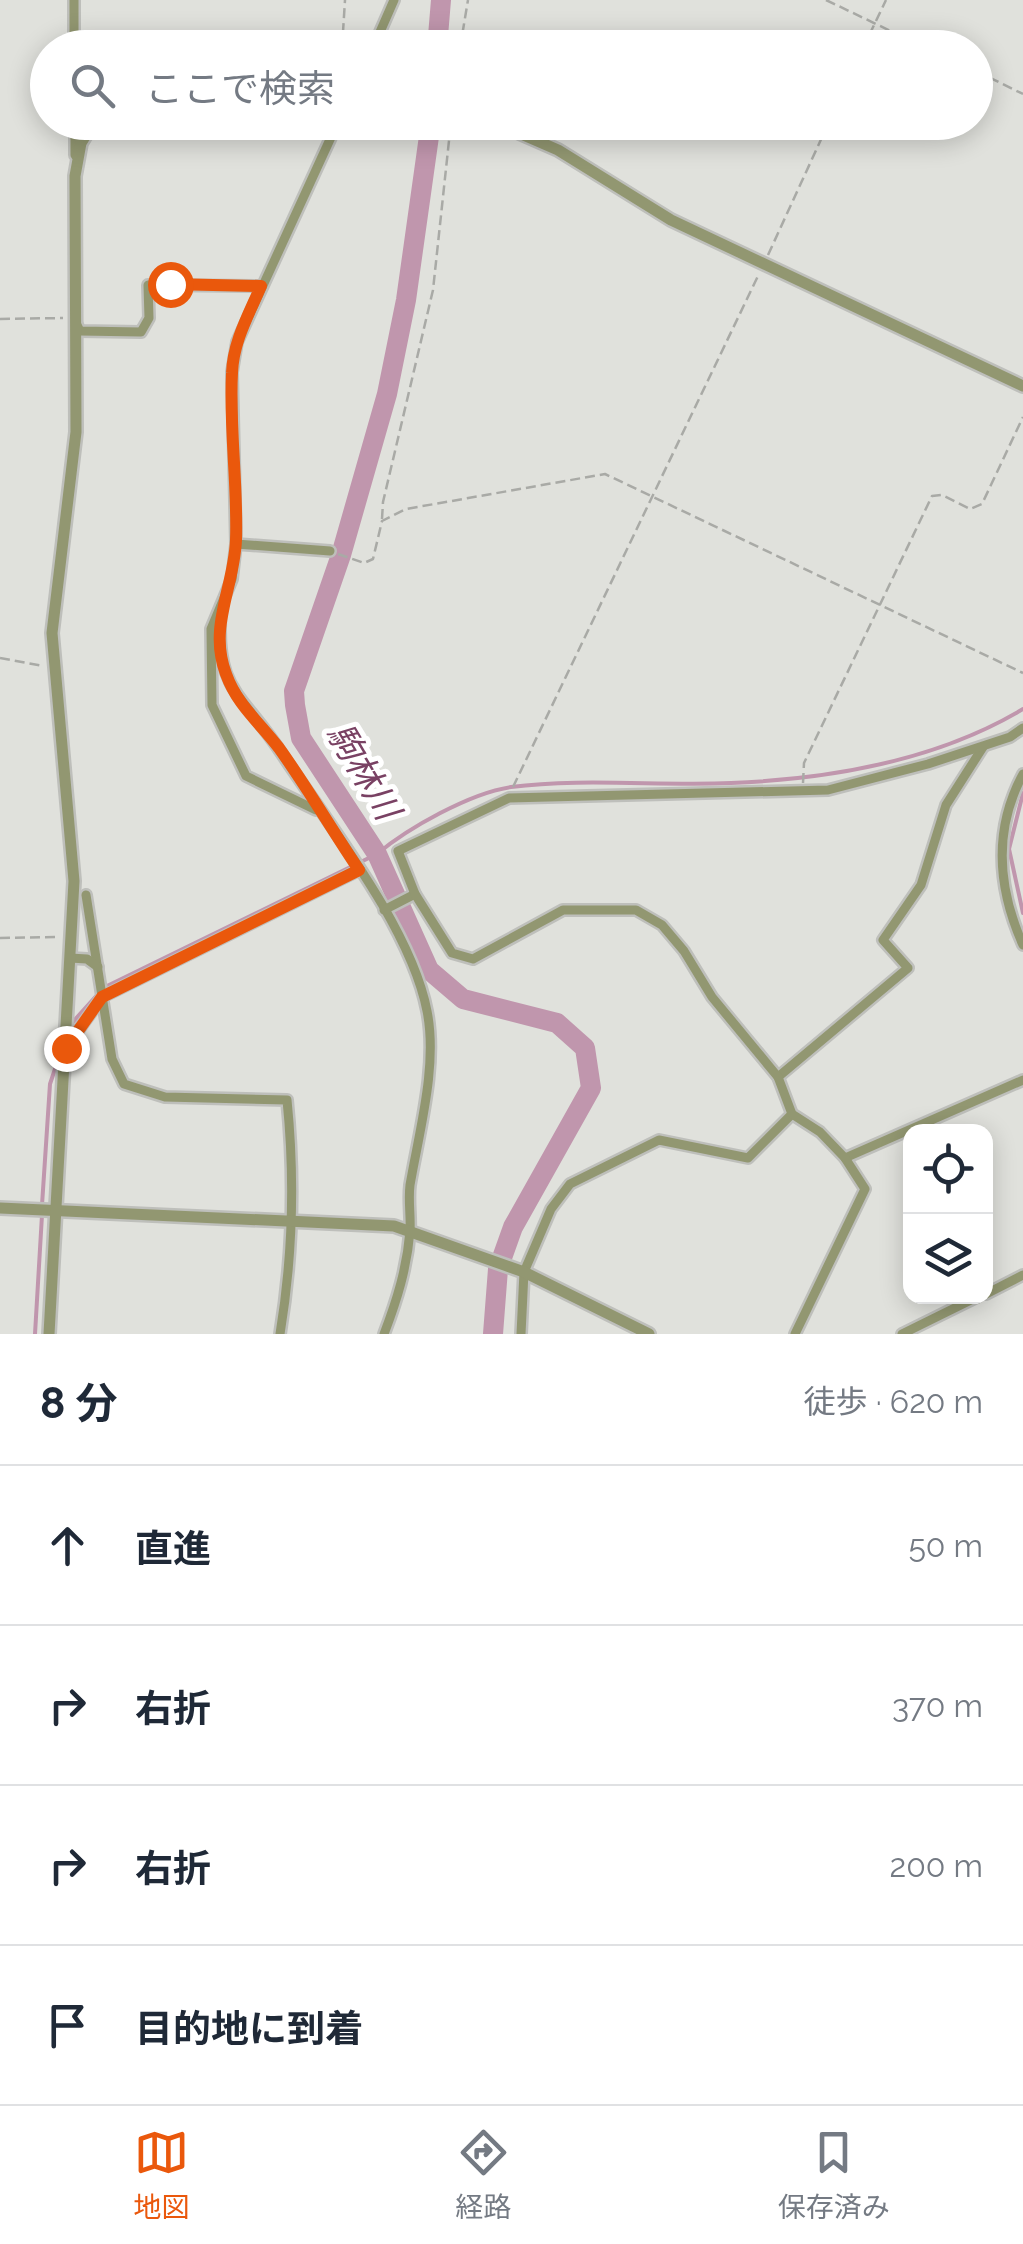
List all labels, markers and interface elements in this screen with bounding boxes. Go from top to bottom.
search box [30,30,993,140]
icon: search [65,58,120,113]
text: ここで検索 [145,66,335,111]
route start [148,262,194,308]
water label: 駒林川 [319,715,411,830]
route end [44,1026,90,1072]
map controls [903,1124,993,1304]
button: locate [903,1124,993,1214]
button: layers [903,1214,993,1304]
text: 8 分 [40,1379,117,1428]
text: 徒歩 · 620 m [804,1383,983,1420]
icon: ahead [40,1518,95,1573]
text: 直進 [135,1526,211,1571]
text: 50 m [908,1527,983,1564]
icon: right [40,1678,95,1733]
text: 右折 [135,1686,211,1731]
text: 370 m [892,1687,983,1724]
icon: right [40,1838,95,1893]
text: 右折 [135,1846,211,1891]
text: 200 m [890,1847,983,1884]
icon: arrive [40,1998,95,2053]
text: 目的地に到着 [135,2006,363,2051]
tab: 地図 [133,2125,189,2225]
tab: 経路 [455,2125,512,2225]
tab: 保存済み [778,2125,890,2225]

